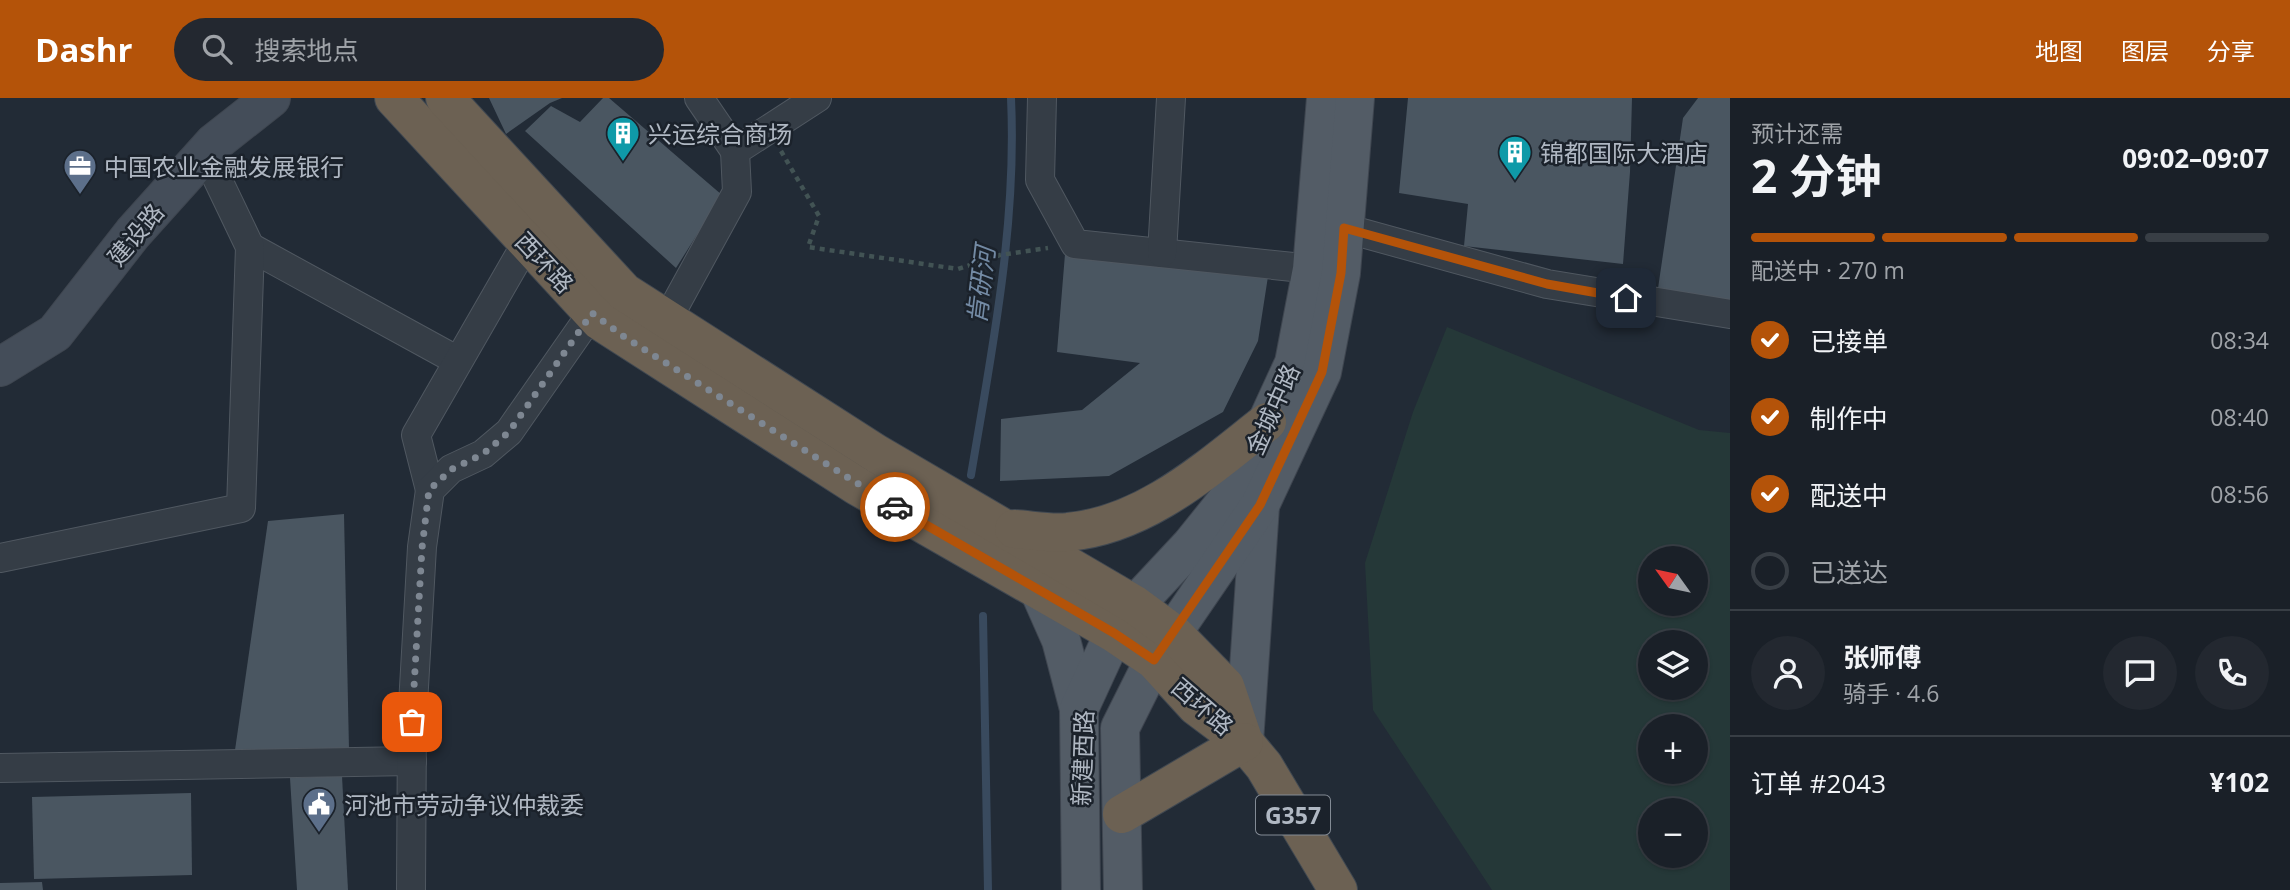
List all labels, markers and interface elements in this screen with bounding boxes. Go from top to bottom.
search box [174,18,664,81]
text: Dashr [35,27,132,72]
icon: search [198,30,236,68]
text: 搜索地点 [254,32,358,68]
text: 地图 [2035,34,2083,67]
text: 图层 [2121,34,2169,67]
text: 分享 [2207,34,2255,67]
building icon: 兴运综合商场 [604,114,642,163]
place label: 兴运综合商场 [648,117,792,150]
text: 预计还需 [1751,117,1843,149]
building icon: 锦都国际大酒店 [1496,133,1534,182]
place label: 锦都国际大酒店 [1540,136,1708,169]
text: 09:02–09:07 [2122,140,2269,176]
text: 2 分钟 [1751,144,1881,206]
office icon: 中国农业金融发展银行 [61,147,99,196]
place label: 中国农业金融发展银行 [104,150,344,183]
street label: 建设路 [99,196,171,272]
street label: 西环路 [508,224,582,300]
water label: 肯研河 [957,239,1003,326]
text: 配送中 · 270 m [1751,254,1905,286]
pin [1596,268,1656,328]
icon: home [1607,279,1645,317]
icon: check [1751,321,1789,359]
text: 已接单 [1810,323,1888,359]
text: 08:34 [2210,324,2269,356]
street label: 金城中路 [1237,358,1307,460]
icon: check [1751,398,1789,436]
text: 制作中 [1810,400,1888,436]
text: 08:40 [2210,401,2269,433]
courier [860,472,930,542]
icon: check [1751,475,1789,513]
text: 配送中 [1810,477,1888,513]
text: 08:56 [2210,478,2269,510]
icon: car [876,488,914,526]
north arrow [1638,546,1708,616]
map controls [1638,546,1708,868]
text: 已送达 [1810,554,1888,590]
button: layers [1638,630,1708,700]
button: person [1751,636,1825,710]
button: chat [2103,636,2177,710]
button: phone [2195,636,2269,710]
text: 张师傅 [1843,639,1921,675]
street label: 西环路 [1165,670,1241,742]
text: 骑手 · 4.6 [1843,677,1939,709]
pin [382,692,442,752]
icon: bag [393,703,431,741]
street label: 新建西路 [1064,709,1100,807]
button: + [1638,714,1708,784]
text: ¥102 [2210,764,2269,800]
text: 订单 #2043 [1751,765,1886,801]
public building icon: 河池市劳动争议仲裁委 [300,785,338,834]
place label: 河池市劳动争议仲裁委 [344,788,584,821]
road number: G357 [1256,796,1330,834]
button: − [1638,798,1708,868]

